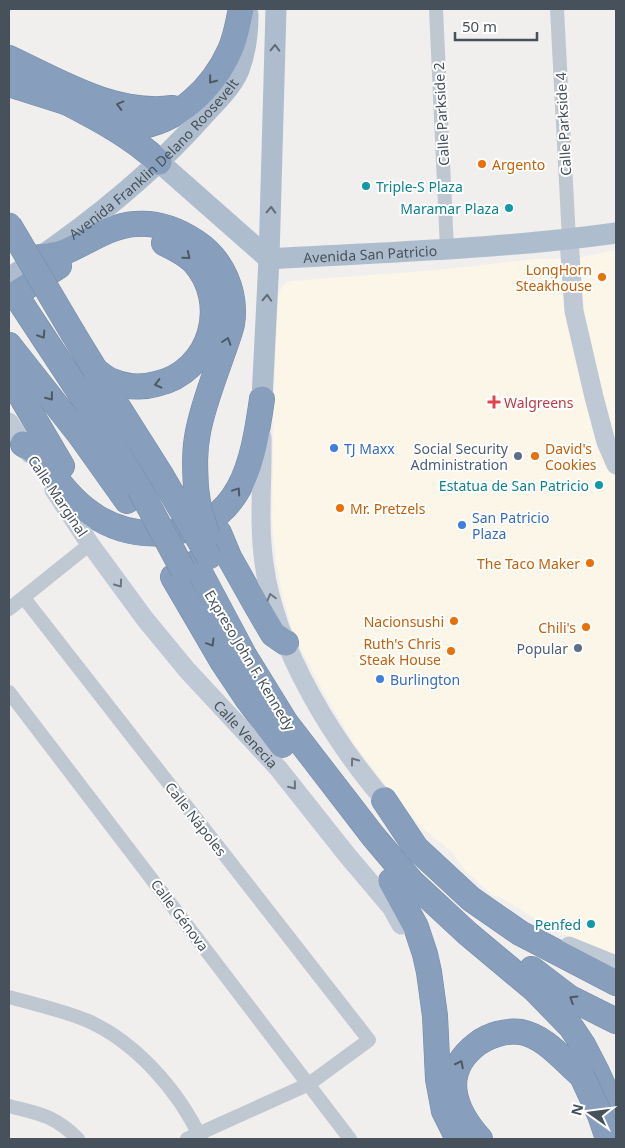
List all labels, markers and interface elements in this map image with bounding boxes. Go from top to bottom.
scale bar [455,10,538,42]
text: 50 m [462,16,497,36]
one-way arrow [270,43,280,51]
street label: Calle Parkside 2 [429,62,453,166]
street label: Calle Parkside 4 [551,72,575,176]
street label: Avenida Franklin Delano Roosevelt [65,74,242,243]
one-way arrow [210,74,218,83]
one-way arrow [116,100,125,111]
place label: Argento [492,155,545,174]
marker: Argento [476,158,488,170]
place label: Triple-S Plaza [376,177,463,196]
marker: Triple-S Plaza [360,180,372,192]
place label: Maramar Plaza [400,199,499,218]
marker: Maramar Plaza [503,202,515,214]
one-way arrow [266,206,276,214]
street label: Avenida San Patricio [303,240,438,267]
one-way arrow [181,251,190,260]
place label: LongHorn Steakhouse [516,260,592,295]
marker: LongHorn Steakhouse [596,271,608,283]
one-way arrow [262,294,273,302]
one-way arrow [35,329,45,338]
one-way arrow [221,337,231,346]
one-way arrow [153,378,162,389]
one-way arrow [44,391,52,400]
place label: Walgreens [504,393,574,412]
marker: Walgreens [488,396,500,408]
place label: TJ Maxx [344,439,395,458]
place label: Social Security Administration [411,439,509,474]
place label: David's Cookies [545,439,597,474]
marker: TJ Maxx [328,442,340,454]
marker: Social Security Administration [512,450,524,462]
marker: David's Cookies [529,450,541,462]
street label: Calle Marginal [24,452,92,540]
place label: Estatua de San Patricio [439,476,589,495]
marker: Estatua de San Patricio [593,479,605,491]
one-way arrow [231,487,240,497]
place label: Mr. Pretzels [350,499,426,518]
marker: Mr. Pretzels [334,502,346,514]
place label: San Patricio Plaza [472,508,549,543]
marker: San Patricio Plaza [456,519,468,531]
place label: The Taco Maker [477,554,580,573]
marker: The Taco Maker [584,557,596,569]
one-way arrow [113,578,122,588]
street label: Expreso John F. Kennedy [201,586,300,734]
one-way arrow [266,594,276,602]
place label: Nacionsushi [364,612,444,631]
marker: Nacionsushi [448,615,460,627]
place label: Chili's [538,618,576,637]
marker: Chili's [580,621,592,633]
place label: Ruth's Chris Steak House [359,634,441,669]
one-way arrow [205,638,215,647]
place label: Popular [517,639,568,658]
marker: Popular [572,642,584,654]
marker: Ruth's Chris Steak House [445,645,457,657]
place label: Burlington [390,670,460,689]
marker: Burlington [374,673,386,685]
street label: Calle Venecia [210,696,283,772]
one-way arrow [351,757,360,767]
street label: Calle Nápoles [161,778,231,860]
one-way arrow [288,781,297,790]
street label: Calle Génova [147,875,213,955]
place label: Penfed [535,915,581,934]
marker: Penfed [585,918,597,930]
one-way arrow [569,996,579,1005]
one-way arrow [454,1061,464,1070]
north arrow [565,1088,615,1138]
text: N [566,1102,587,1118]

